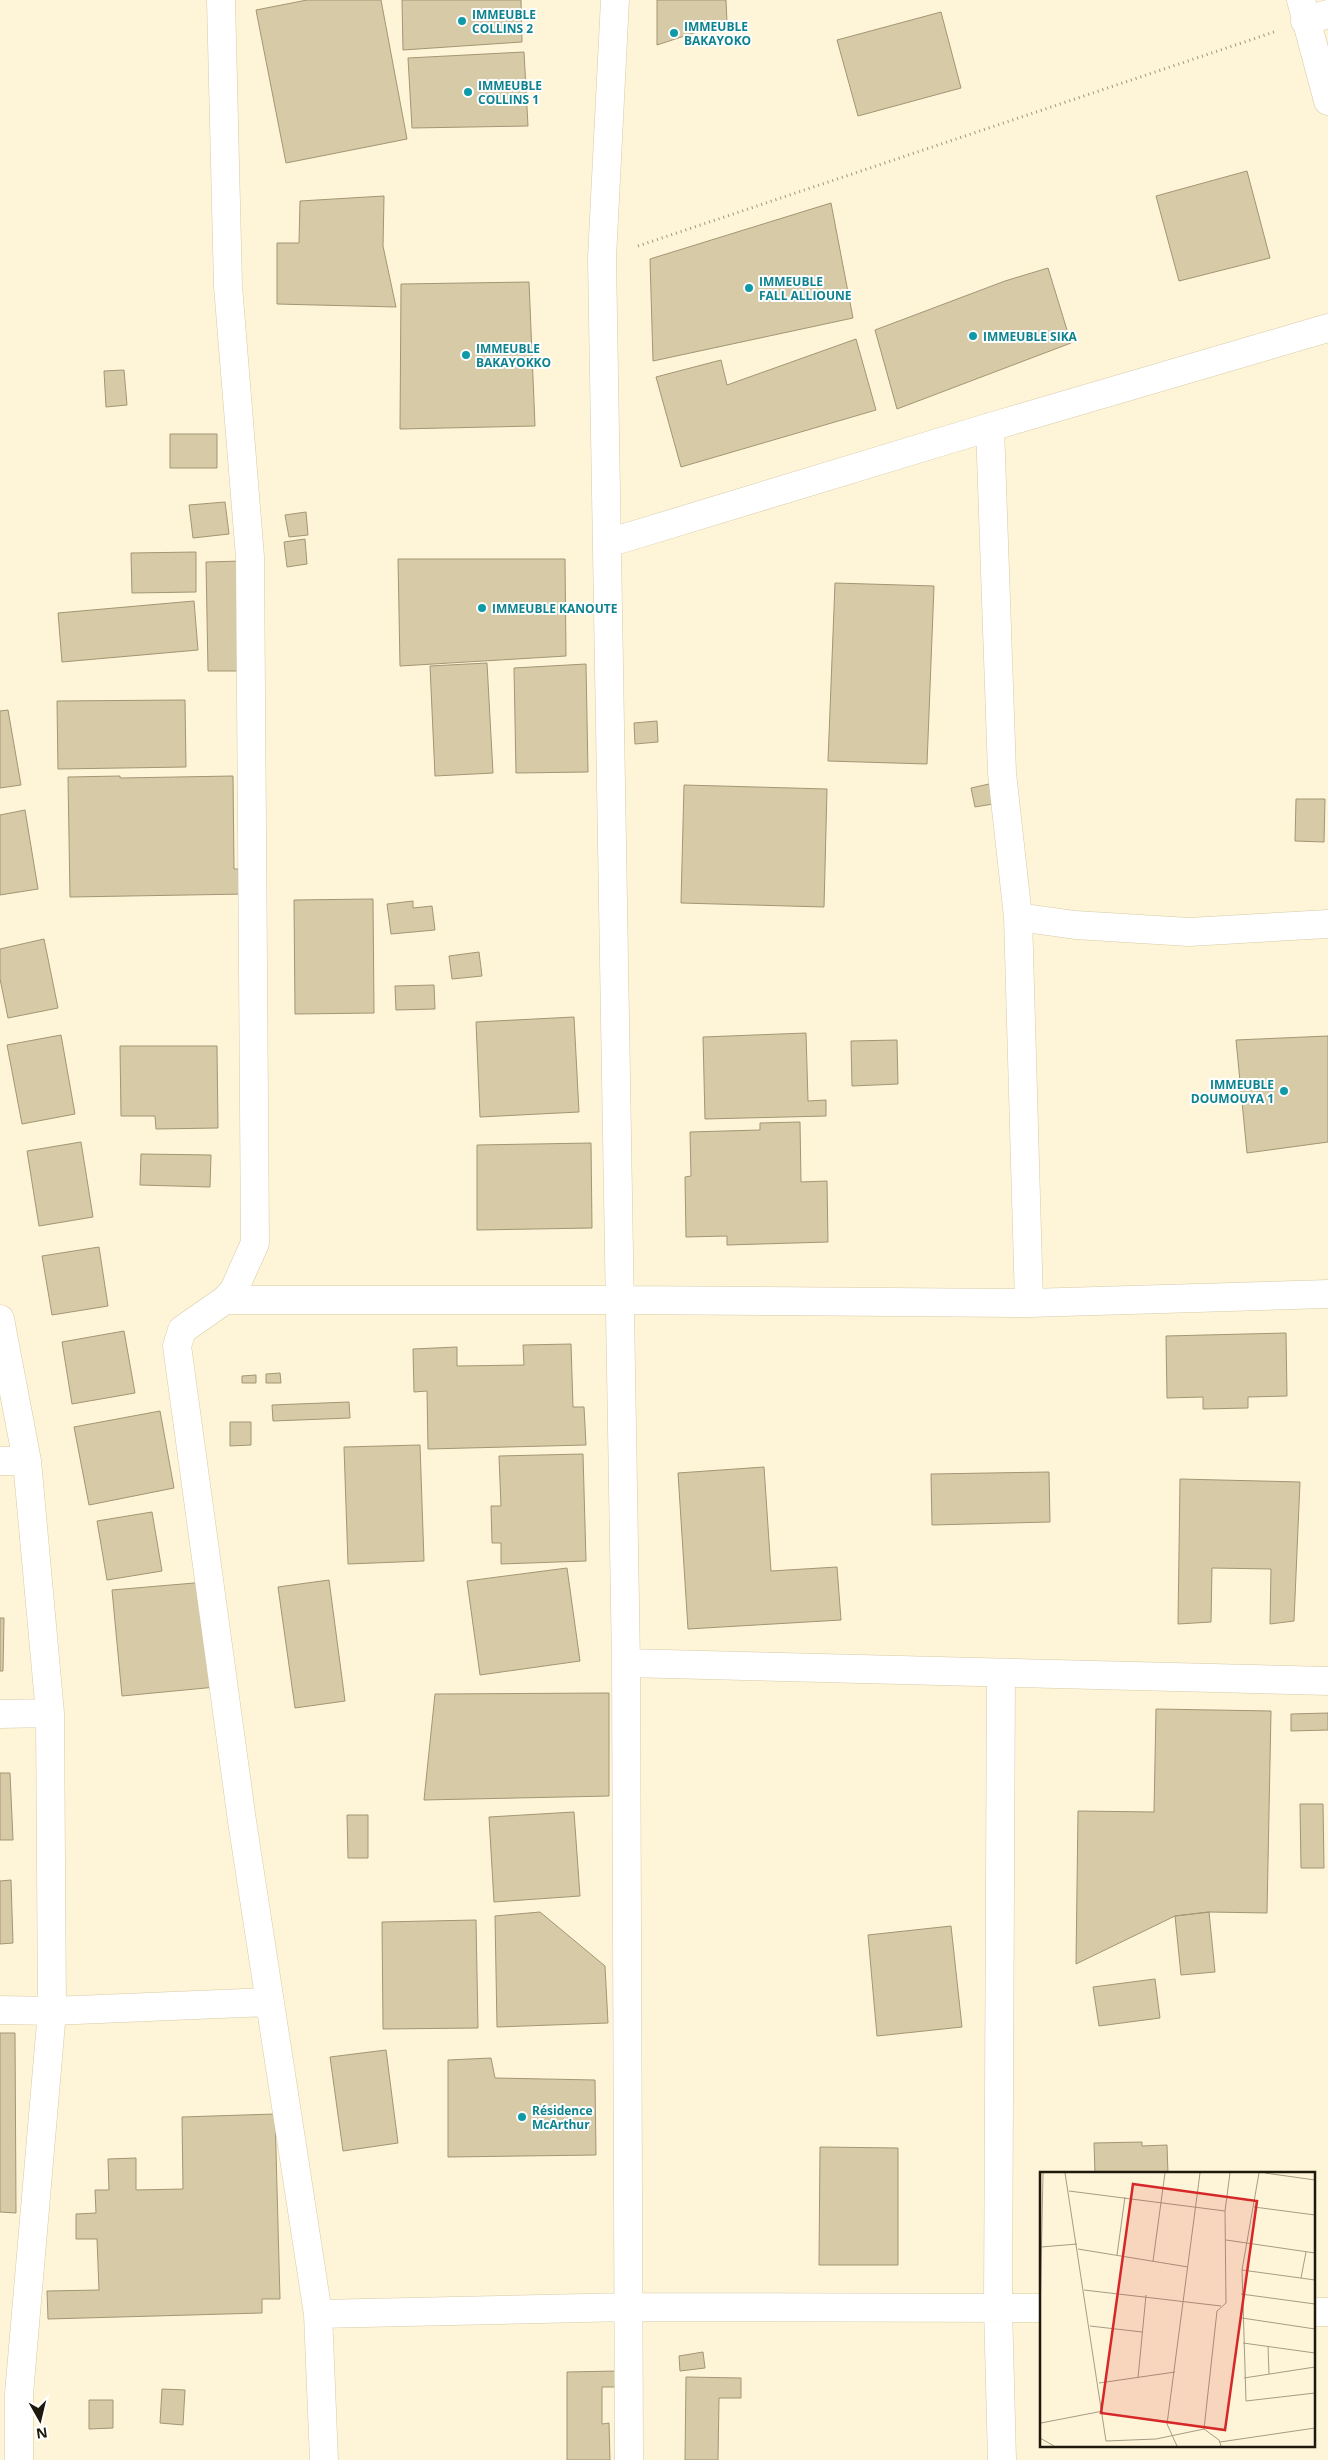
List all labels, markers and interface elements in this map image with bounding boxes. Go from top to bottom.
place label: IMMEUBLE COLLINS 2 [472,6,536,37]
marker: IMMEUBLE COLLINS 2 [456,15,468,27]
place label: IMMEUBLE BAKAYOKO [684,18,751,49]
marker: IMMEUBLE BAKAYOKO [668,27,680,39]
place label: IMMEUBLE COLLINS 1 [478,77,542,108]
marker: IMMEUBLE COLLINS 1 [462,86,474,98]
place label: IMMEUBLE FALL ALLIOUNE [759,273,852,304]
marker: IMMEUBLE FALL ALLIOUNE [743,282,755,294]
place label: IMMEUBLE SIKA [983,328,1078,345]
marker: IMMEUBLE SIKA [967,330,979,342]
place label: IMMEUBLE BAKAYOKKO [476,340,551,371]
marker: IMMEUBLE BAKAYOKKO [460,349,472,361]
place label: IMMEUBLE KANOUTE [492,600,618,617]
marker: IMMEUBLE KANOUTE [476,602,488,614]
place label: IMMEUBLE DOUMOUYA 1 [1191,1076,1274,1107]
marker: IMMEUBLE DOUMOUYA 1 [1278,1085,1290,1097]
place label: Résidence McArthur [532,2102,592,2133]
marker: Résidence McArthur [516,2111,528,2123]
inset map [1040,2172,1316,2448]
north arrow [15,2395,65,2445]
text: N [35,2423,49,2444]

